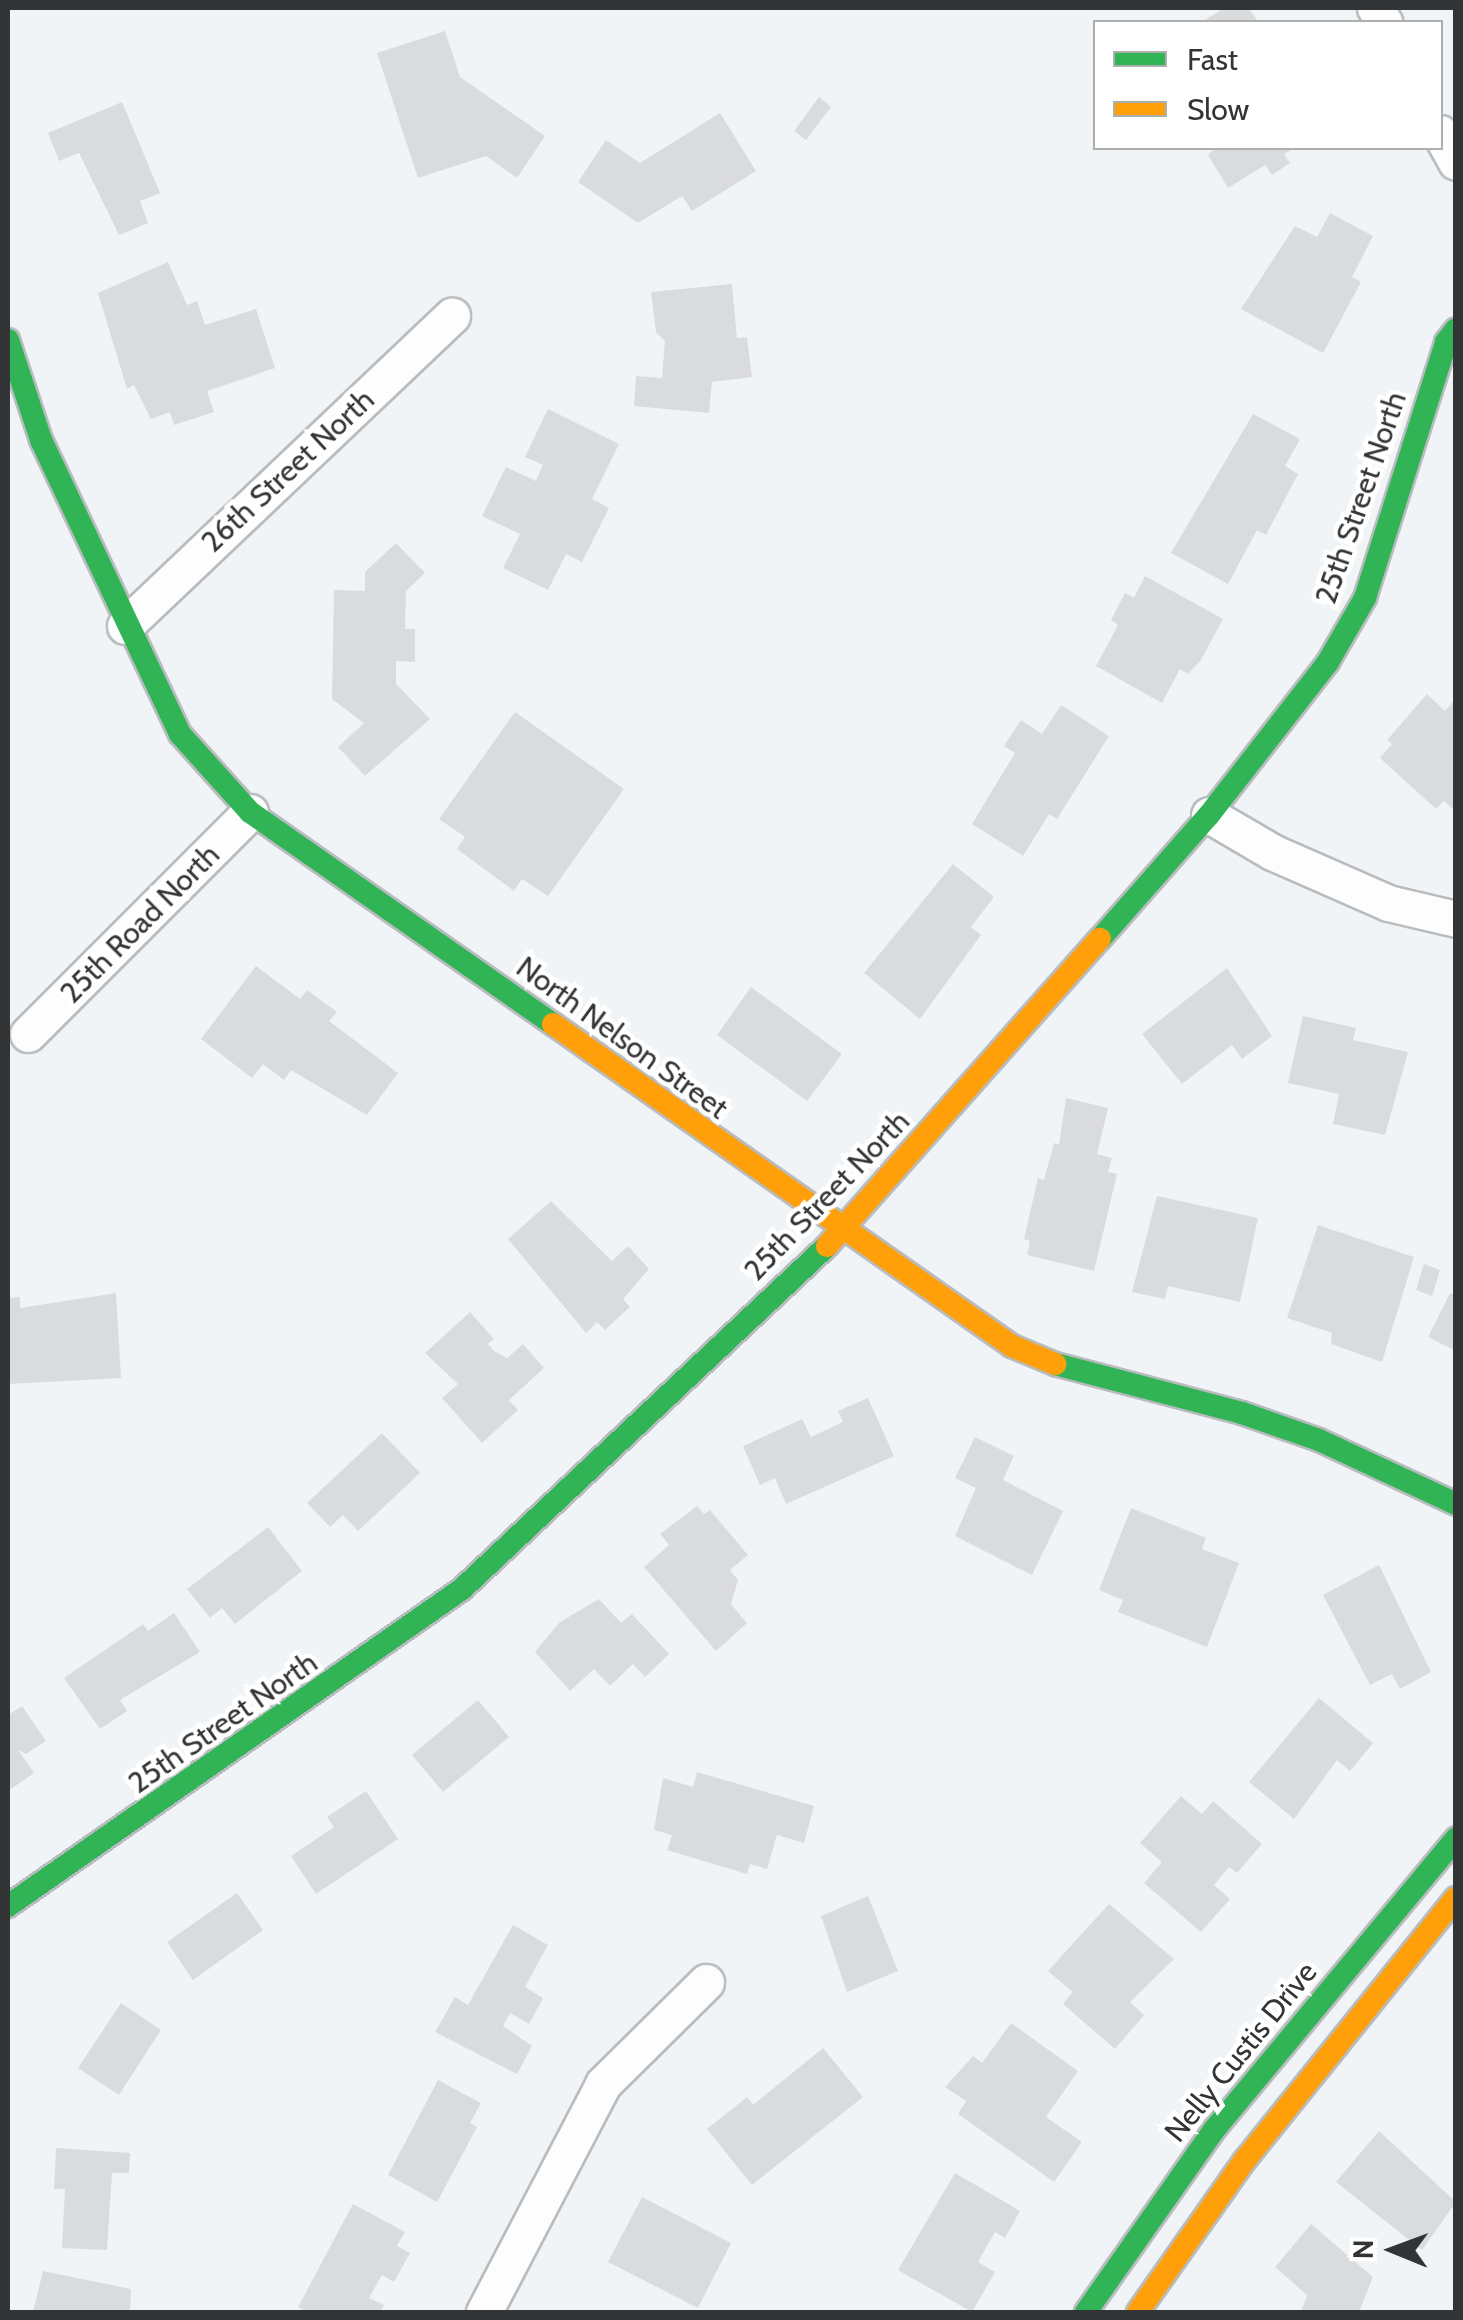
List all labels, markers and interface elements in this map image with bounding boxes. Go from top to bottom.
legend [1093,20,1443,150]
text: Fast [1187,41,1238,78]
text: Slow [1187,91,1249,128]
street label: 26th Street North [194,382,382,560]
street label: 25th Street North [1308,387,1414,609]
street label: 25th Road North [53,837,227,1011]
street label: North Nelson Street [509,949,735,1127]
street label: 25th Street North [737,1104,917,1288]
street label: 25th Street North [122,1645,324,1801]
street label: Nelly Custis Drive [1157,1955,1325,2149]
north arrow [1343,2200,1443,2300]
text: N [1346,2239,1380,2260]

